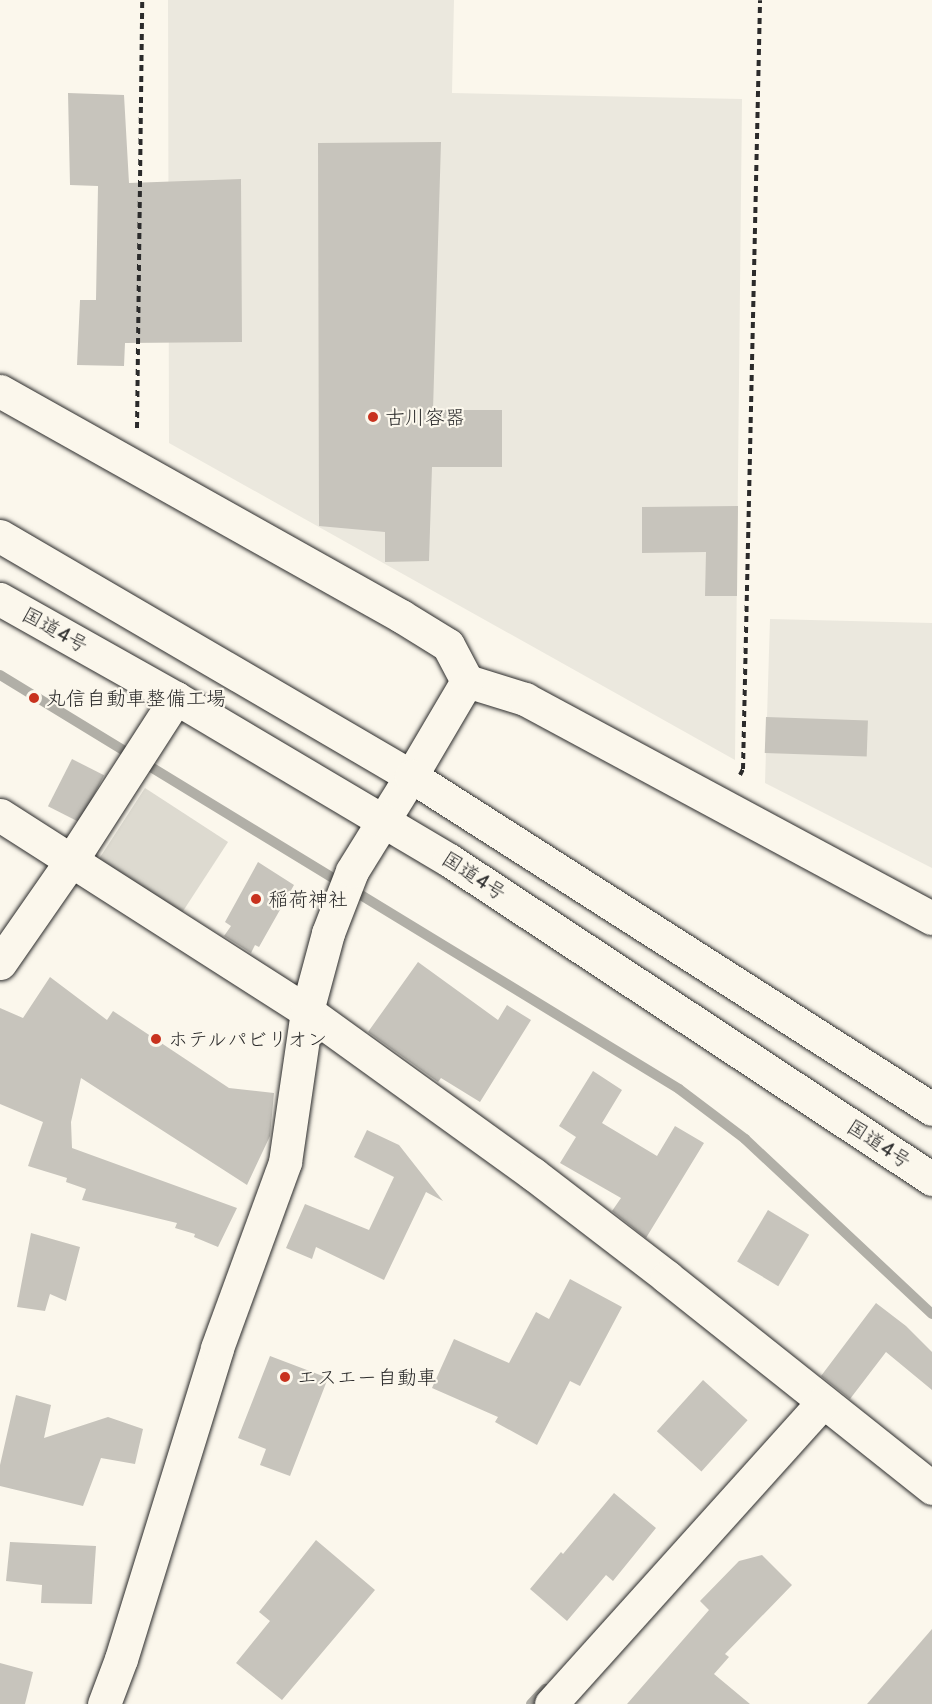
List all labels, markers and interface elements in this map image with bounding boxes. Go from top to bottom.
place label: 古川容器 [385,405,465,429]
marker: 古川容器 [366,410,380,424]
street label: 国道4号 [18,602,92,658]
place label: 丸信自動車整備工場 [46,686,226,710]
marker: 丸信自動車整備工場 [27,691,41,705]
street label: 国道4号 [437,846,511,906]
place label: 稲荷神社 [268,887,348,911]
marker: 稲荷神社 [249,892,263,906]
place label: ホテルパビリオン [168,1027,328,1051]
marker: ホテルパビリオン [149,1032,163,1046]
street label: 国道4号 [842,1114,916,1174]
place label: エスエー自動車 [297,1365,437,1389]
marker: エスエー自動車 [278,1370,292,1384]

